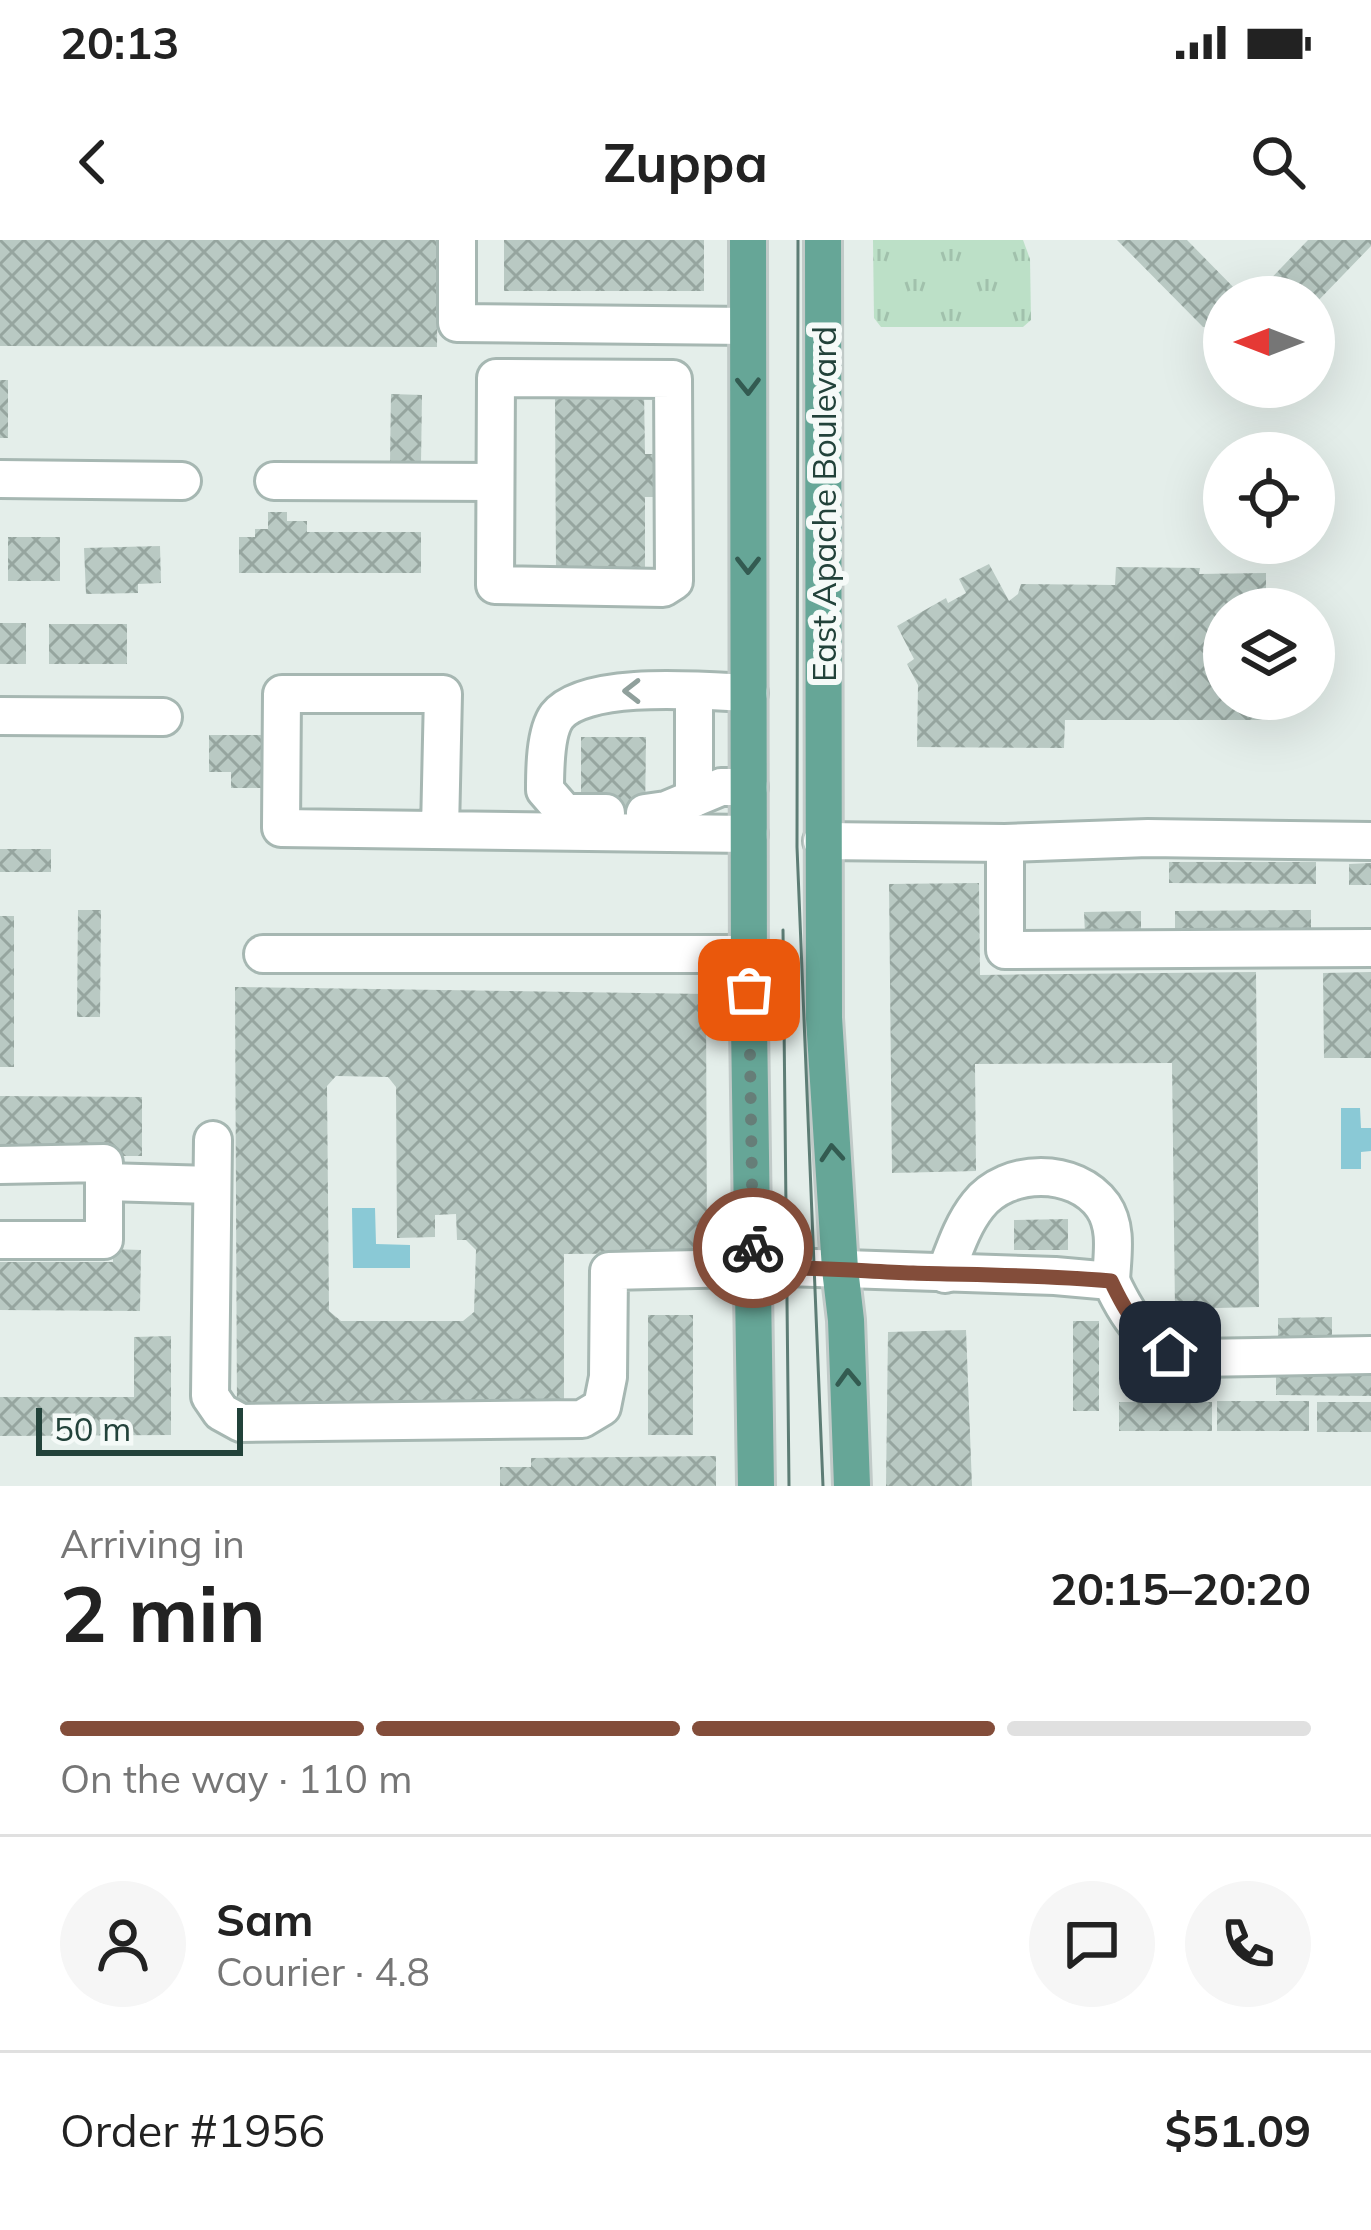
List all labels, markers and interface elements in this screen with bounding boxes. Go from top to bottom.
text: 20:13 [60,14,179,70]
text: Zuppa [603,128,768,196]
icon: back [60,129,126,195]
icon: search [1245,129,1311,195]
north arrow [1203,276,1335,408]
map controls [1203,276,1335,720]
street label: East Apache Boulevard [803,326,844,682]
one-way arrow [735,378,761,396]
button: locate [1203,432,1335,564]
one-way arrow [735,557,761,575]
button: layers [1203,588,1335,720]
one-way arrow [622,678,641,704]
pin [698,939,800,1041]
icon: bag [716,957,782,1023]
one-way arrow [819,1143,845,1162]
courier [693,1188,813,1308]
icon: bike [720,1215,786,1281]
pin [1119,1301,1221,1403]
icon: home [1137,1319,1203,1385]
one-way arrow [836,1368,862,1387]
scale bar [36,1402,243,1455]
text: 50 m [54,1408,131,1449]
text: Arriving in [60,1519,245,1568]
text: 20:15–20:20 [1050,1560,1311,1616]
text: 2 min [60,1564,266,1662]
text: On the way · 110 m [60,1754,412,1803]
button: person [60,1881,186,2007]
button: chat [1029,1881,1155,2007]
button: phone [1185,1881,1311,2007]
text: Sam [216,1891,313,1947]
text: Courier · 4.8 [216,1947,430,1996]
text: Order #1956 [60,2102,325,2158]
text: $51.09 [1165,2102,1311,2158]

